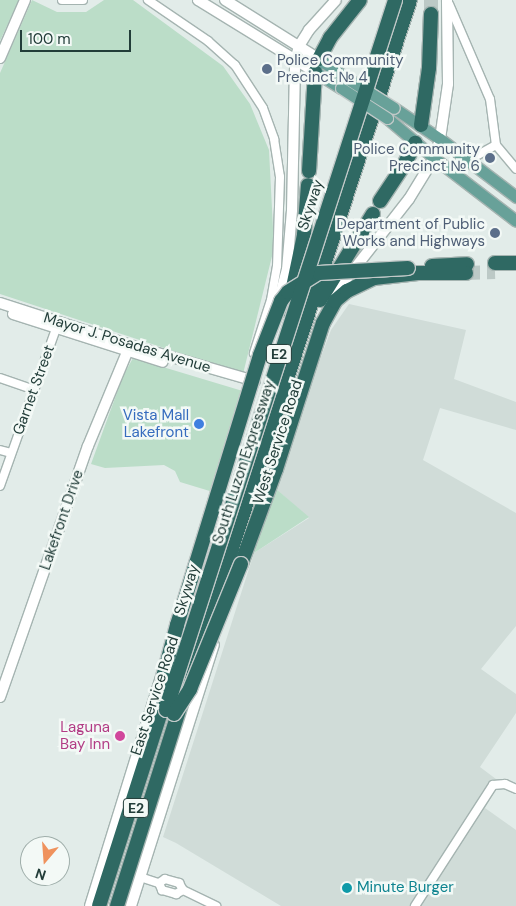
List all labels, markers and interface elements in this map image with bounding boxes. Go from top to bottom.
scale bar [22,20,134,52]
text: 100 m [28,29,71,49]
place label: Police Community Precinct № 4 [277,51,404,86]
marker: Police Community Precinct № 4 [261,63,273,75]
place label: Police Community Precinct № 6 [353,140,480,175]
marker: Police Community Precinct № 6 [484,152,496,164]
street label: Skyway [294,177,328,233]
place label: Department of Public Works and Highways [337,215,485,250]
marker: Department of Public Works and Highways [489,227,501,239]
street label: Mayor J. Posadas Avenue [41,309,213,377]
road number: E2 [265,342,293,366]
street label: Garnet Street [9,343,59,437]
street label: South Luzon Expressway [209,378,279,546]
street label: West Service Road [249,378,307,506]
place label: Vista Mall Lakefront [123,406,189,441]
marker: Vista Mall Lakefront [193,418,205,430]
street label: Lakefront Drive [36,467,88,573]
street label: Skyway [171,562,203,618]
street label: East Service Road [127,634,183,758]
place label: Laguna Bay Inn [60,718,110,753]
marker: Laguna Bay Inn [114,730,126,742]
road number: E2 [122,796,150,820]
north arrow [20,836,70,886]
text: N [33,864,48,884]
place label: Minute Burger [357,879,454,897]
marker: Minute Burger [341,882,353,894]

